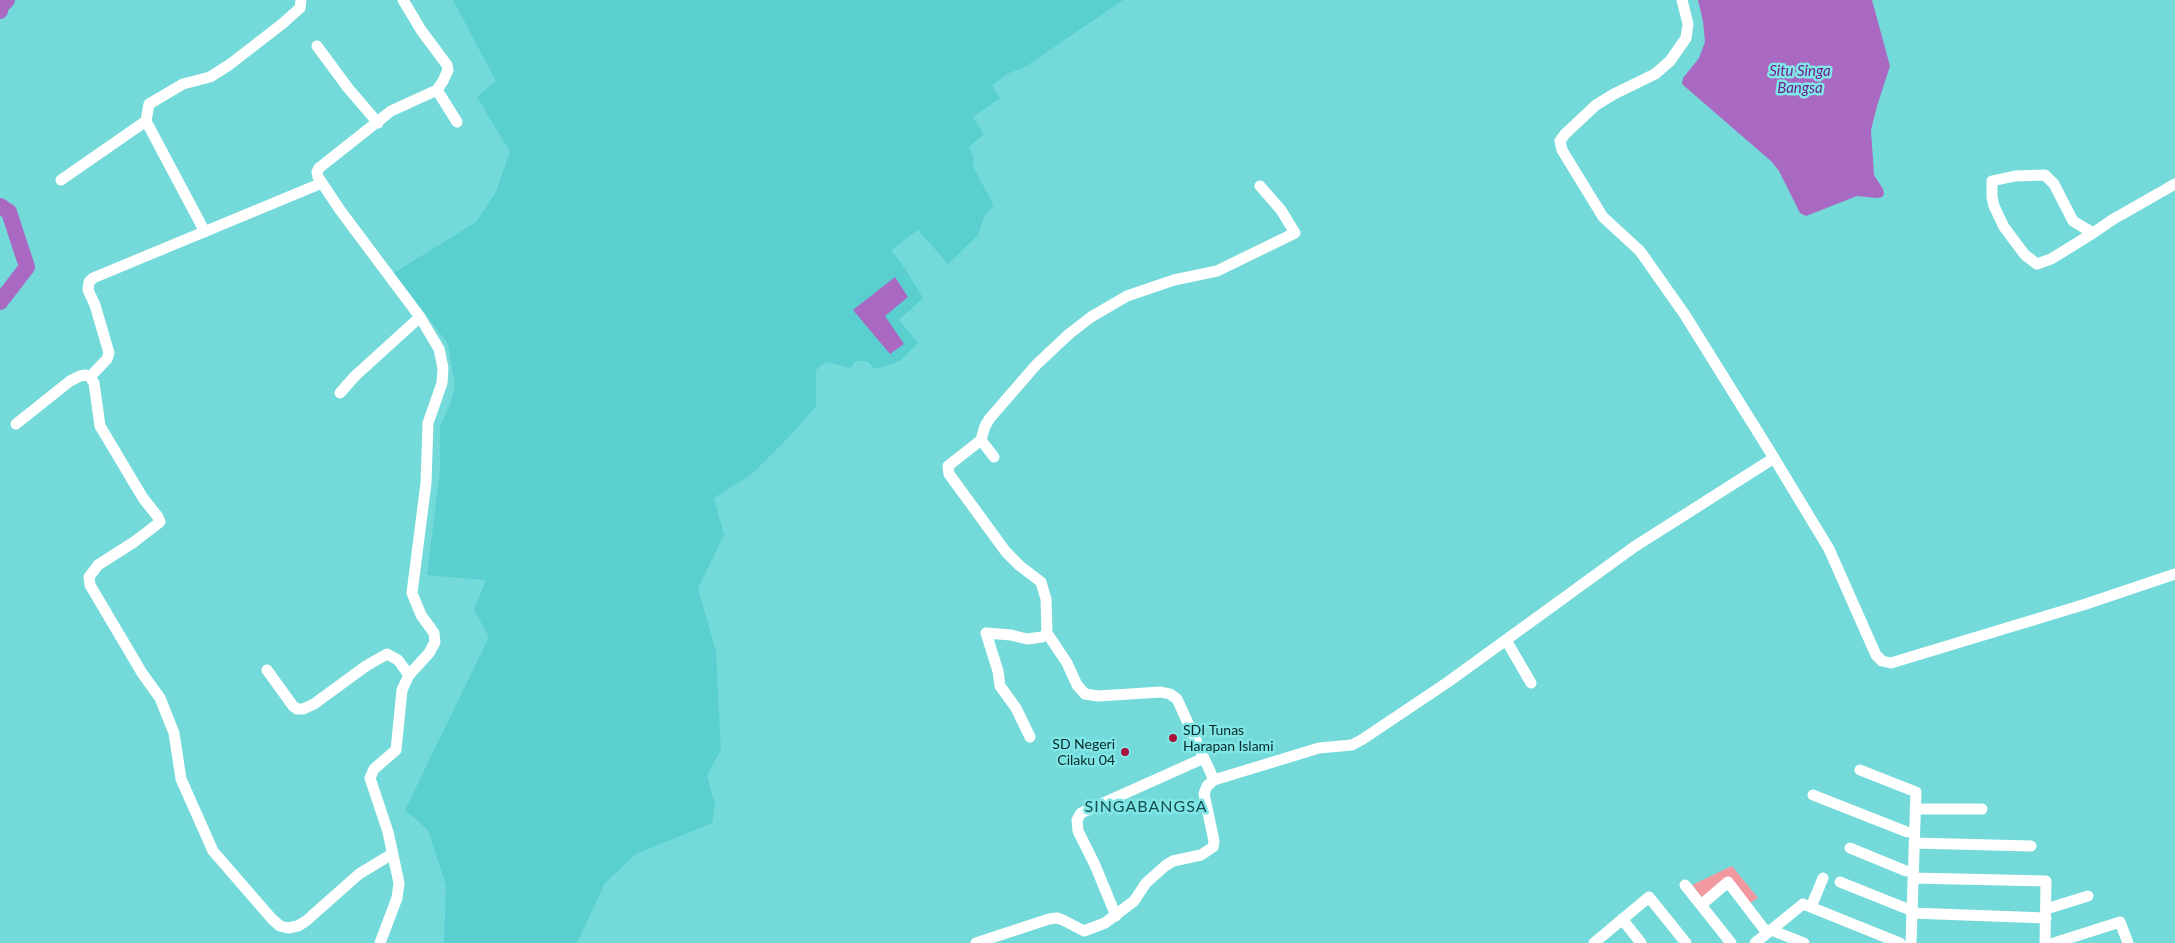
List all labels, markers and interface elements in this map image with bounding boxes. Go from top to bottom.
water label: Situ Singa Bangsa [1769,62,1831,97]
place label: SDI Tunas Harapan Islami [1183,722,1273,754]
marker: SDI Tunas Harapan Islami [1167,732,1179,744]
place label: SD Negeri Cilaku 04 [1052,736,1115,769]
marker: SD Negeri Cilaku 04 [1119,746,1131,758]
district label: SINGABANGSA [1083,797,1209,817]

